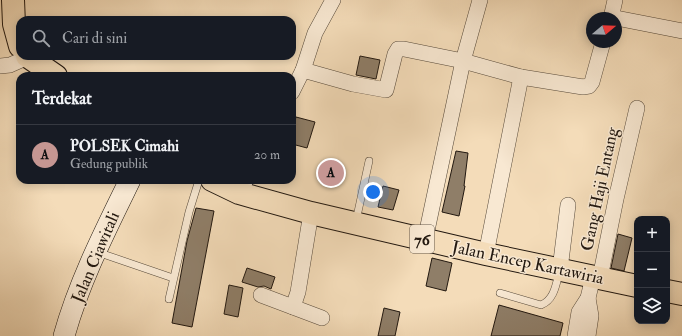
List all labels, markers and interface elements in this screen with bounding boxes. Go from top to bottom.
north arrow [586,12,622,48]
search box [16,16,296,60]
icon: search [30,27,52,49]
text: Cari di sini [62,29,127,48]
text: Terdekat [32,88,92,109]
street label: Gang Haji Entang [576,125,623,253]
text: POLSEK Cimahi [70,137,179,156]
text: A [41,147,49,163]
text: 20 m [254,147,280,163]
text: Gedung publik [70,156,148,172]
pin: A [318,158,344,188]
your location [363,182,383,202]
street label: Jalan Ciawitali [66,208,125,307]
map controls [634,216,670,324]
button: + [634,216,670,252]
road number: 76 [410,225,434,253]
street label: Jalan Encep Kartawiria [449,236,607,290]
button: − [634,252,670,288]
button: layers [634,288,670,324]

